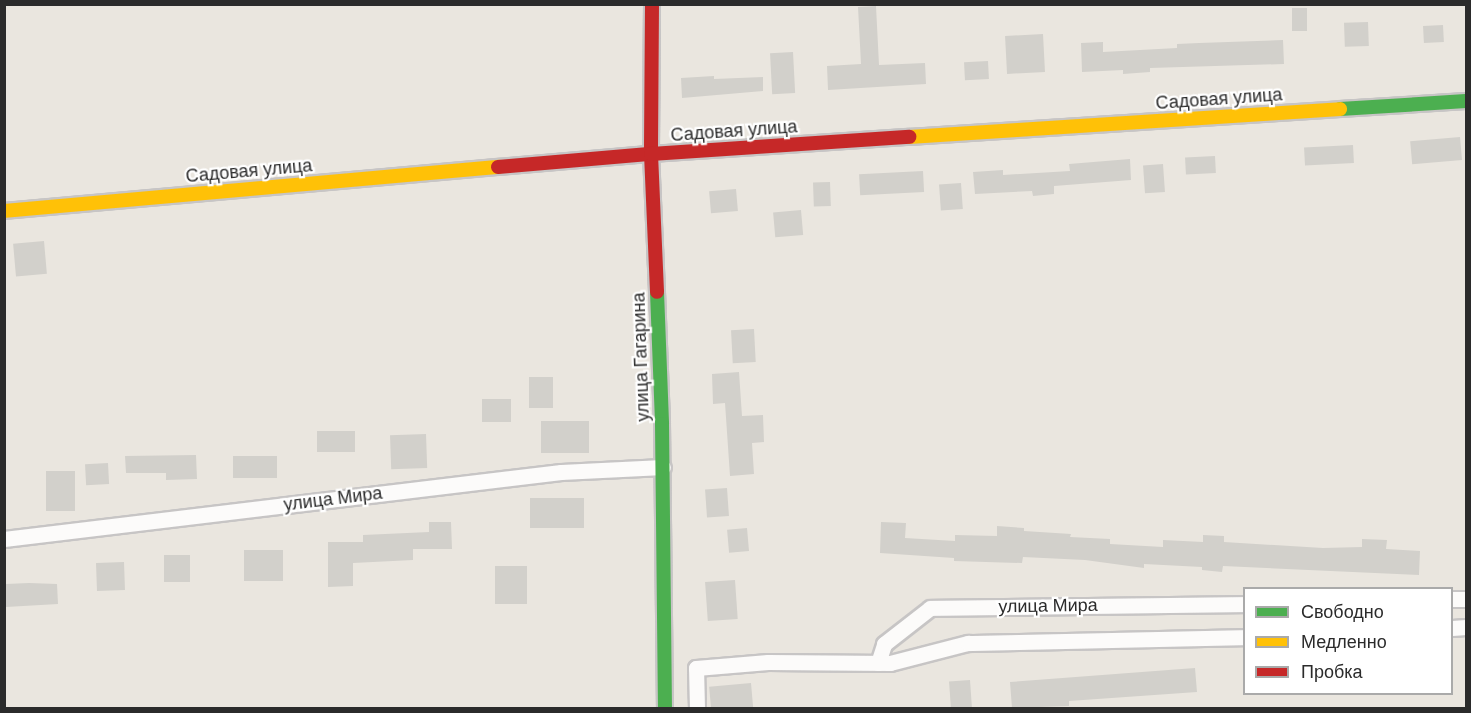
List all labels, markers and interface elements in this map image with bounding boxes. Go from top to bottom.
street label: Садовая улица [1155,84,1283,114]
street label: Садовая улица [670,116,798,146]
street label: Садовая улица [185,155,313,187]
street label: улица Гагарина [628,292,654,422]
street label: улица Мира [282,482,384,516]
legend [1243,587,1453,695]
street label: улица Мира [998,594,1098,618]
text: Свободно [1301,600,1384,624]
text: Медленно [1301,630,1387,654]
text: Пробка [1301,660,1363,684]

